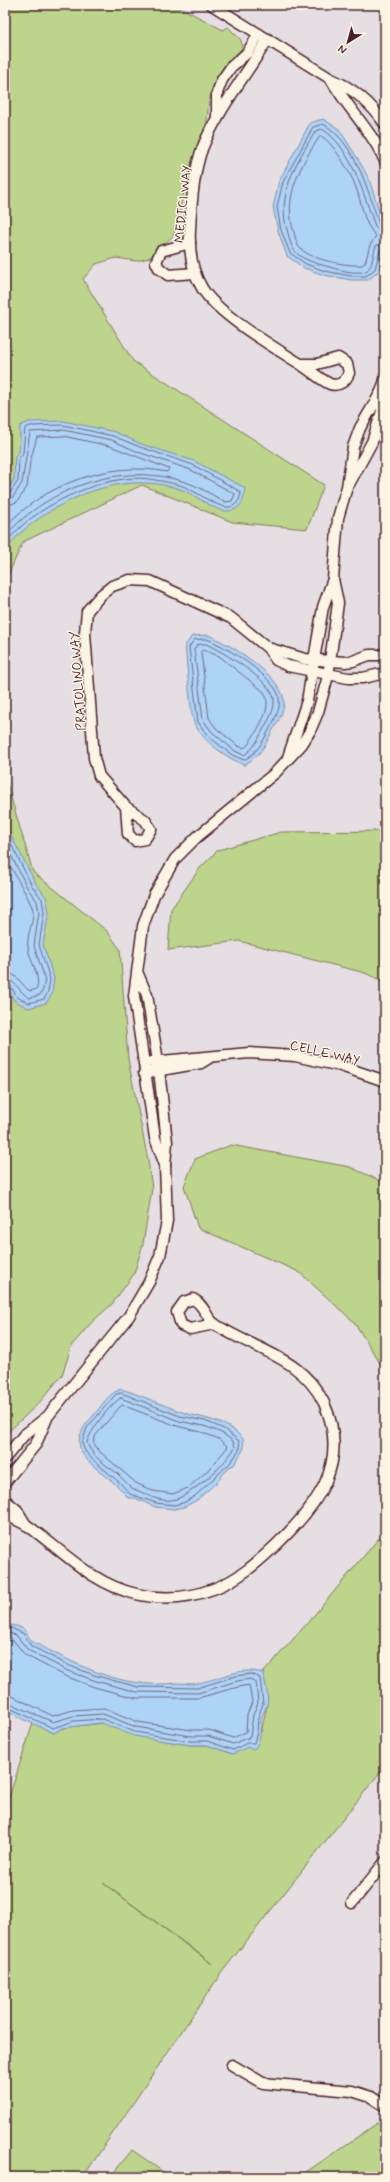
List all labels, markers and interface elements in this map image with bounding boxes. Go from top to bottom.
north arrow [328,22,368,62]
text: N [335,41,350,57]
street label: MEDICI WAY [171,165,196,244]
street label: PRATOLINO WAY [66,630,90,731]
street label: CELLE WAY [288,1037,361,1070]

